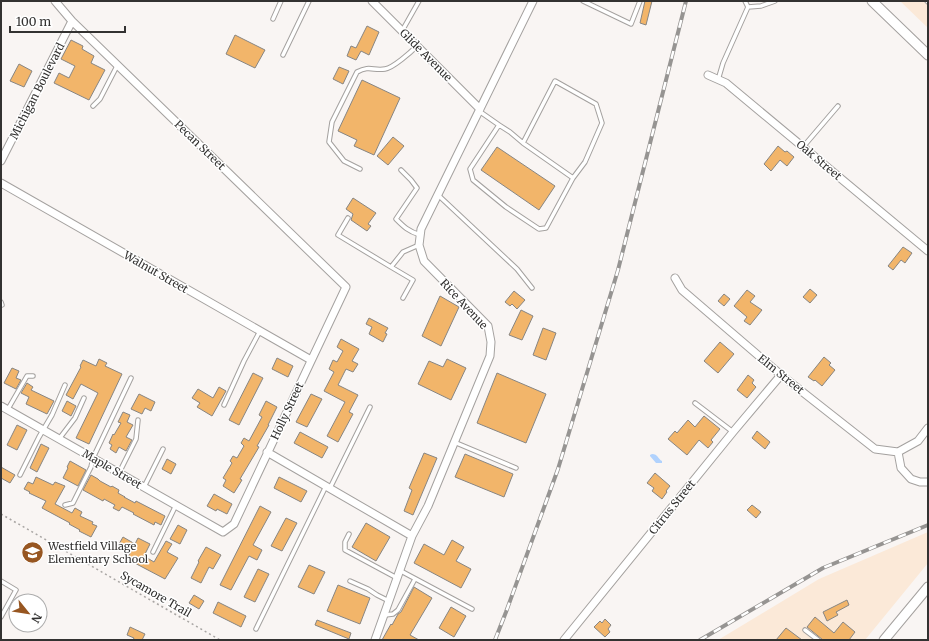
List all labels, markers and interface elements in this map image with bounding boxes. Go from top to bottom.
scale bar [10,8,125,34]
text: 100 m [16,14,51,29]
street label: Glide Avenue [397,26,455,84]
street label: Michigan Boulevard [7,40,68,142]
street label: Pecan Street [172,117,229,173]
street label: Oak Street [793,137,845,183]
street label: Walnut Street [120,247,191,296]
street label: Rice Avenue [437,276,491,332]
street label: Elm Street [755,351,808,397]
street label: Holly Street [268,379,307,442]
street label: Maple Street [80,446,145,492]
street label: Citrus Street [646,476,699,537]
school or university icon: Westfield Village Elementary School [19,539,45,565]
place label: Westfield Village Elementary School [47,539,149,566]
street label: Sycamore Trail [118,568,194,620]
north arrow [8,593,48,633]
text: N [28,611,45,626]

